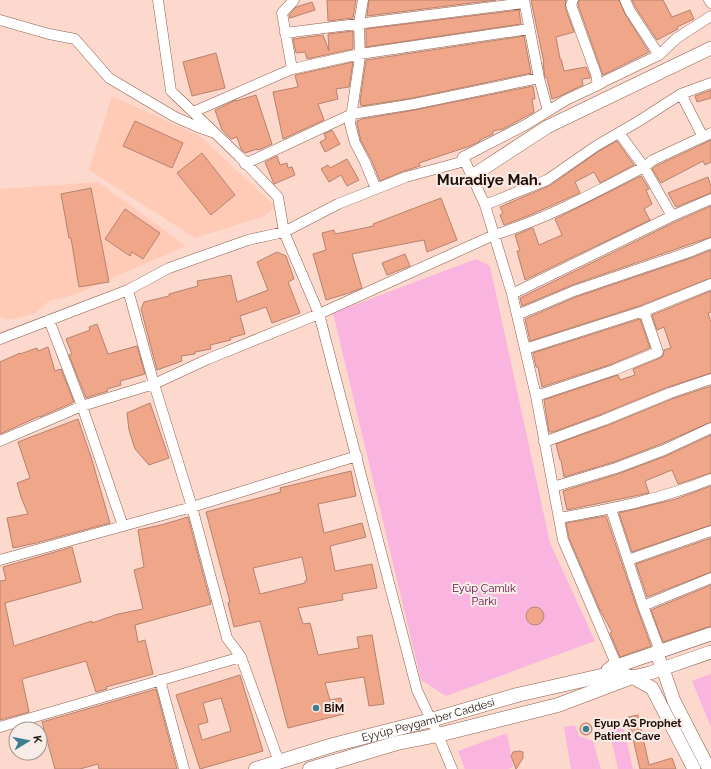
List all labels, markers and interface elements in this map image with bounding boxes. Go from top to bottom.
district label: Muradiye Mah. [437,171,541,189]
park label: Eyüp Çamlık Parkı [452,582,516,608]
street label: Eyyüp Peygamber Caddesi [360,696,496,744]
place label: BİM [324,701,344,715]
marker: BİM [311,703,321,713]
place label: Eyup AS Prophet Patient Cave [594,717,682,743]
north arrow [8,721,48,761]
marker: Eyup AS Prophet Patient Cave [581,724,591,734]
text: K [30,735,45,745]

